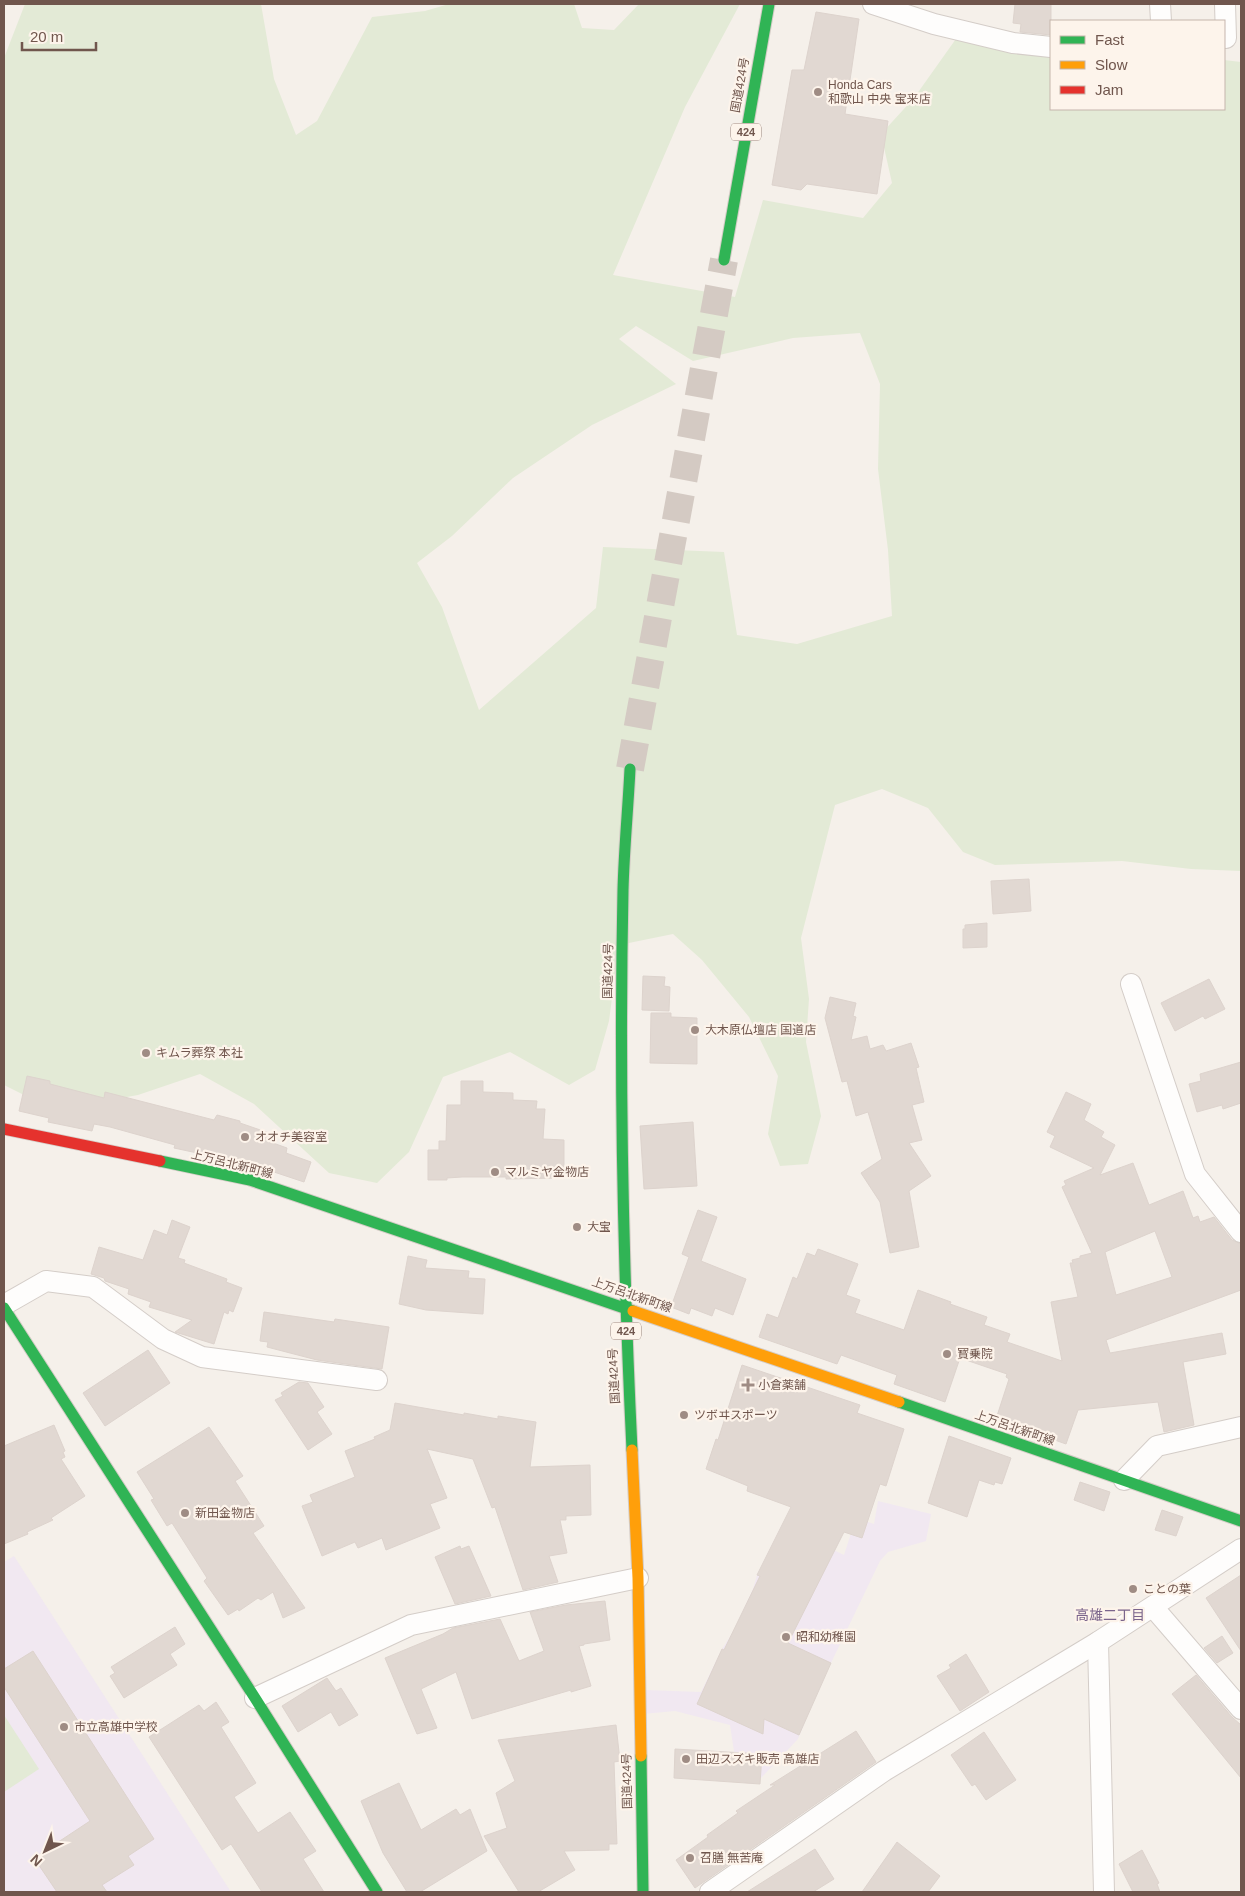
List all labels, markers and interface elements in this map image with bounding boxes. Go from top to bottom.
scale bar [22,20,96,52]
legend [1050,20,1225,110]
text: 20 m [30,28,63,45]
text: Fast [1095,31,1125,48]
street label: 国道424号 [728,56,752,114]
text: Slow [1095,56,1128,73]
place label: Honda Cars 和歌山 中央 宝来店 [828,78,931,106]
text: Jam [1095,81,1123,98]
marker: Honda Cars 和歌山 中央 宝来店 [812,86,824,98]
road number: 424 [731,124,761,140]
street label: 国道424号 [601,943,615,999]
place label: 大木原仏壇店 国道店 [705,1023,816,1037]
marker: 大木原仏壇店 国道店 [689,1024,701,1036]
place label: キムラ葬祭 本社 [156,1046,243,1060]
marker: キムラ葬祭 本社 [140,1047,152,1059]
place label: オオチ美容室 [255,1130,327,1144]
marker: オオチ美容室 [239,1131,251,1143]
street label: 上万呂北新町線 [190,1147,274,1181]
place label: マルミヤ金物店 [505,1165,589,1179]
marker: マルミヤ金物店 [489,1166,501,1178]
place label: 大宝 [587,1220,611,1234]
marker: 大宝 [571,1221,583,1233]
street label: 上万呂北新町線 [590,1275,674,1315]
road number: 424 [611,1322,641,1340]
place label: 寳乗院 [957,1347,993,1361]
street label: 国道424号 [606,1348,622,1404]
marker: 寳乗院 [941,1348,953,1360]
place label: 小倉薬舗 [758,1378,806,1392]
marker: 小倉薬舗 [742,1379,754,1391]
place label: ツボヰスポーツ [694,1408,778,1422]
street label: 上万呂北新町線 [973,1408,1057,1448]
marker: ツボヰスポーツ [678,1409,690,1421]
place label: 新田金物店 [195,1506,255,1520]
marker: 新田金物店 [179,1507,191,1519]
place label: ことの葉 [1143,1582,1191,1596]
marker: ことの葉 [1127,1583,1139,1595]
district label: 高雄二丁目 [1075,1607,1145,1623]
place label: 昭和幼稚園 [796,1630,856,1644]
marker: 昭和幼稚園 [780,1631,792,1643]
place label: 市立高雄中学校 [74,1720,158,1734]
marker: 市立高雄中学校 [58,1721,70,1733]
place label: 田辺スズキ販売 高雄店 [696,1752,819,1766]
street label: 国道424号 [620,1753,634,1809]
marker: 田辺スズキ販売 高雄店 [680,1753,692,1765]
north arrow [20,1826,70,1876]
text: N [27,1851,45,1870]
place label: 召膳 無苦庵 [700,1851,763,1865]
marker: 召膳 無苦庵 [684,1852,696,1864]

